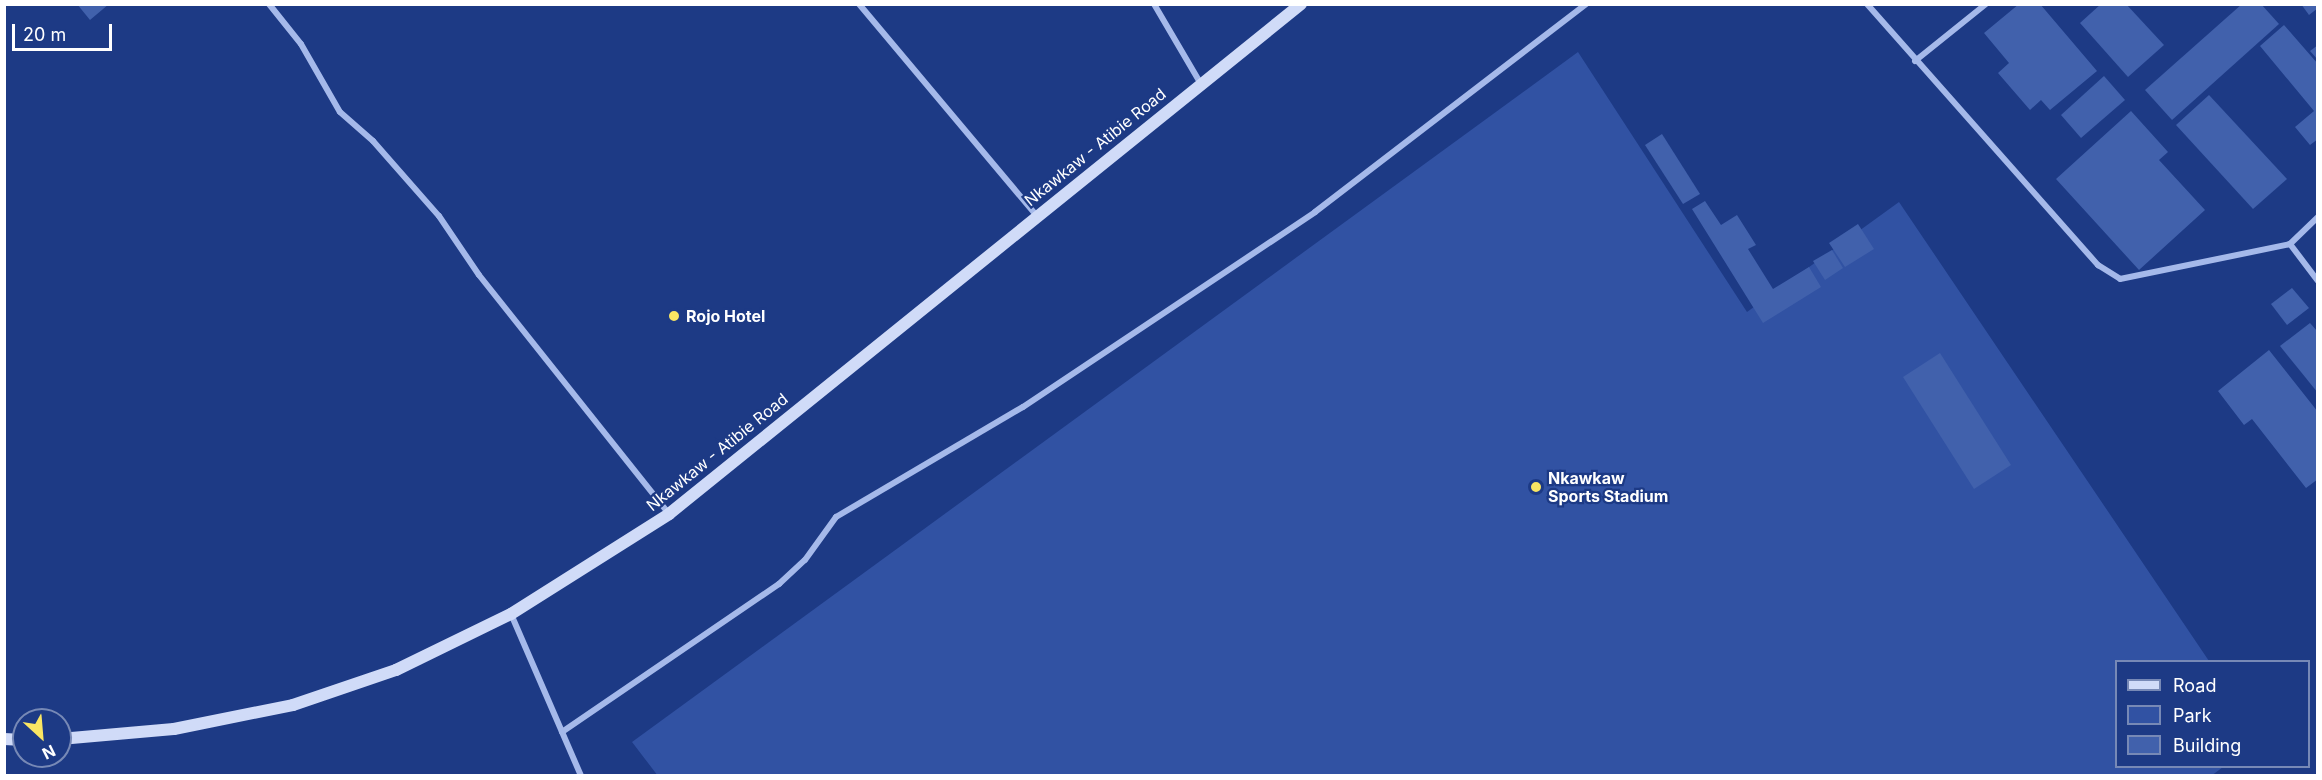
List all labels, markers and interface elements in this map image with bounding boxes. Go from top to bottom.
scale bar [15,12,116,50]
text: 20 m [23,24,66,45]
street label: Nkawkaw - Atibie Road [1021,84,1169,210]
place label: Rojo Hotel [686,306,765,326]
marker: Rojo Hotel [667,309,681,323]
street label: Nkawkaw - Atibie Road [643,389,791,515]
place label: Nkawkaw Sports Stadium [1548,468,1668,506]
marker: Nkawkaw Sports Stadium [1529,480,1543,494]
legend [2115,660,2310,768]
text: Road [2173,675,2216,696]
text: Park [2173,705,2212,726]
north arrow [12,708,72,768]
text: Building [2173,735,2241,756]
text: N [39,741,59,764]

